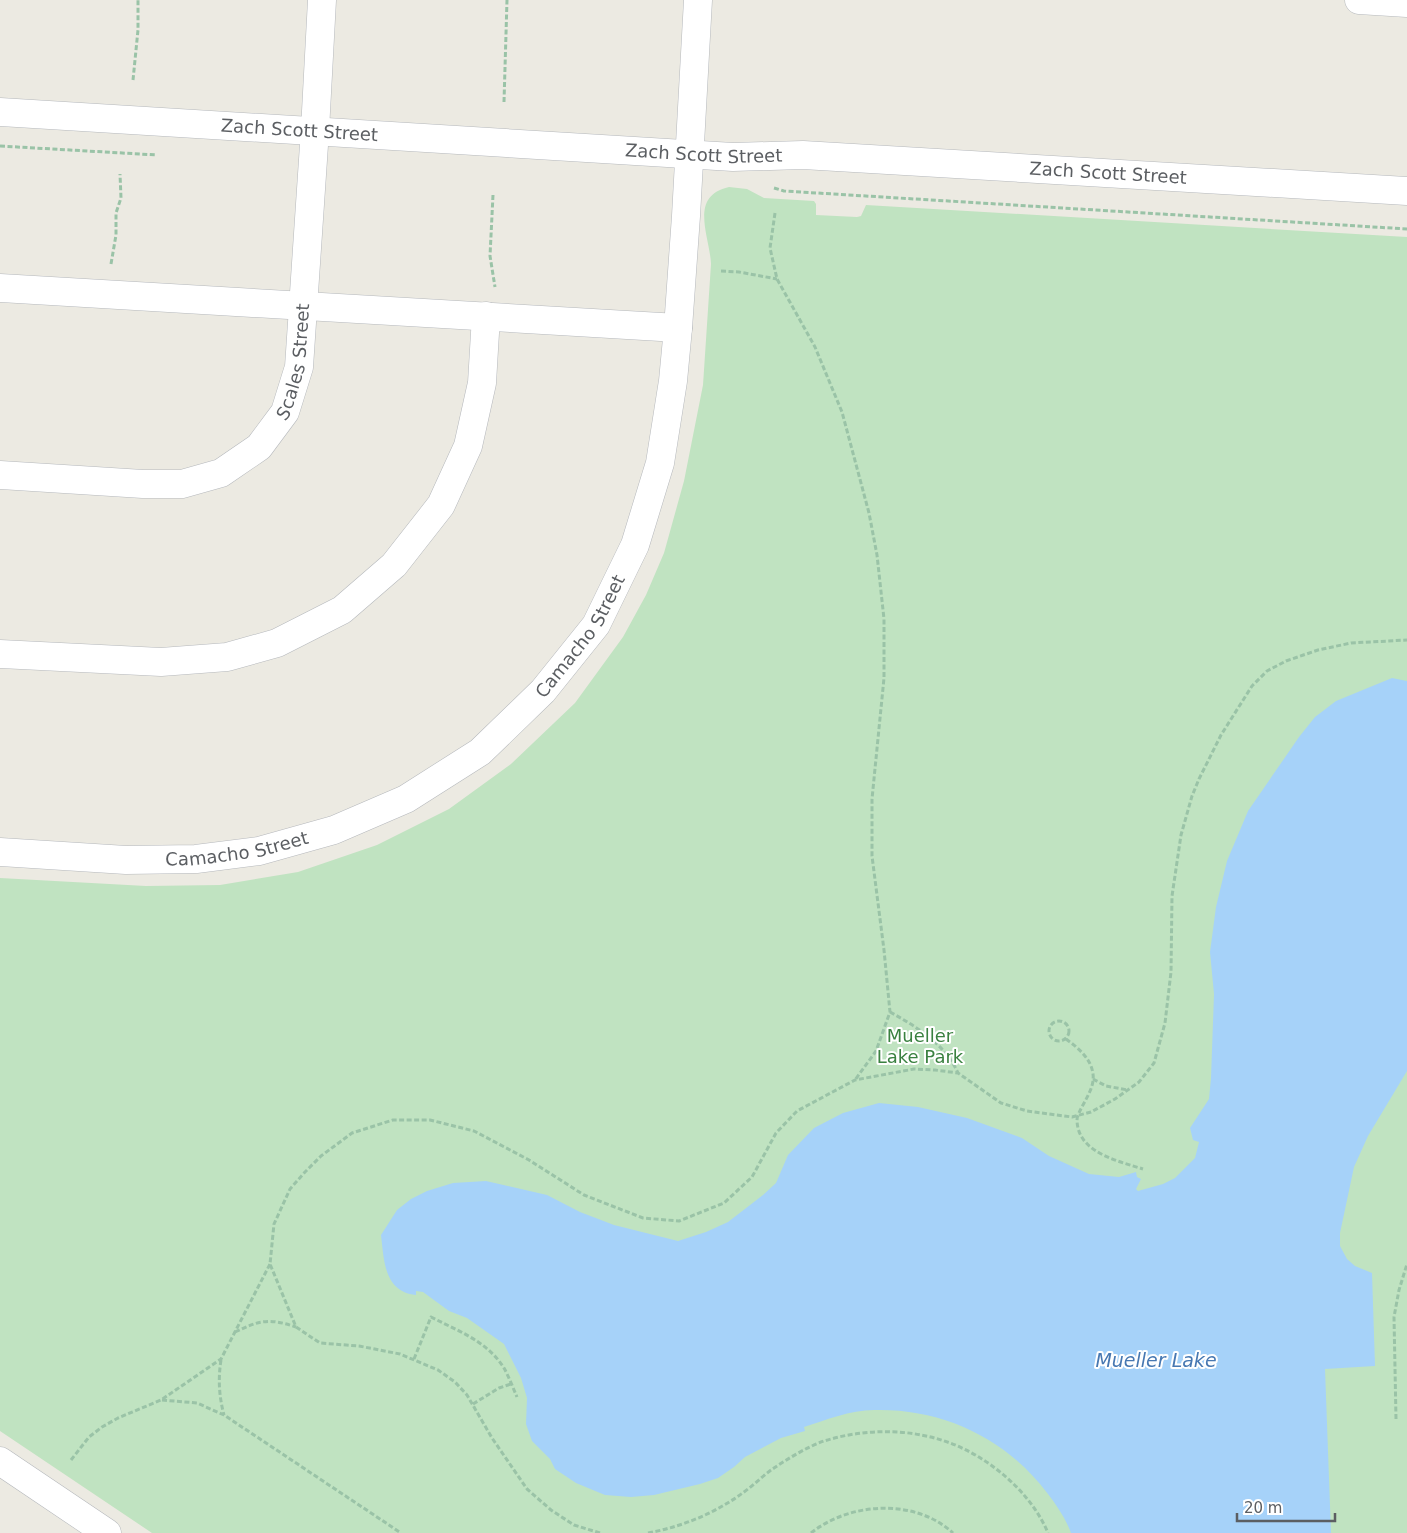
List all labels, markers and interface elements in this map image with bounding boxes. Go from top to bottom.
street label: Zach Scott Street [220,115,379,145]
street label: Zach Scott Street [625,139,783,167]
street label: Zach Scott Street [1029,158,1187,188]
street label: Scales Street [272,303,313,424]
street label: Camacho Street [531,571,629,702]
street label: Camacho Street [165,827,311,870]
park label: Mueller Lake Park [877,1025,964,1067]
water label: Mueller Lake [1095,1349,1217,1371]
scale bar [1237,1490,1334,1522]
text: 20 m [1244,1499,1282,1517]

